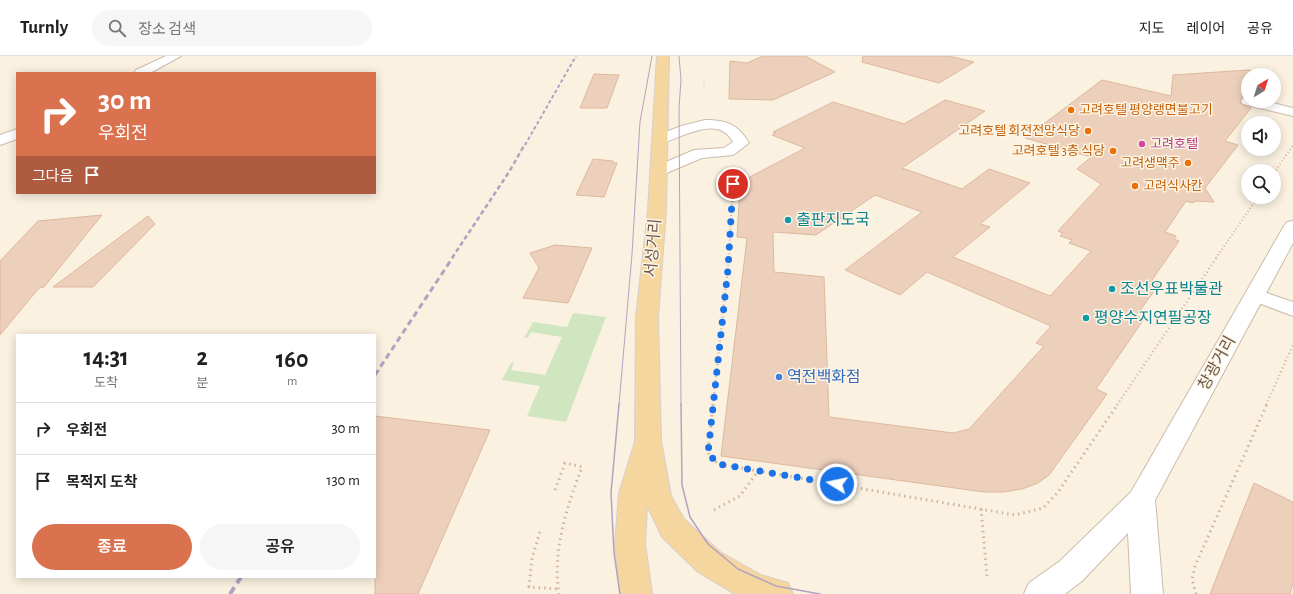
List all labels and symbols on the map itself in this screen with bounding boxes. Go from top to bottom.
north arrow [1241,68,1281,108]
place label: 고려호텔 평양랭면불고기 [1079,103,1213,117]
marker: 고려호텔 평양랭면불고기 [1066,105,1076,115]
place label: 고려호텔 회전전망식당 [958,124,1080,138]
marker: 고려호텔 회전전망식당 [1083,126,1093,136]
place label: 고려호텔 [1150,137,1198,151]
marker: 고려호텔 [1137,139,1147,149]
place label: 고려호텔 3층 식당 [1012,144,1105,158]
marker: 고려호텔 3층 식당 [1108,146,1118,156]
place label: 고려생맥주 [1120,156,1180,170]
marker: 고려생맥주 [1183,158,1193,168]
pin [716,167,750,201]
place label: 고려식사칸 [1143,179,1203,193]
marker: 고려식사칸 [1130,181,1140,191]
place label: 출판지도국 [796,212,870,228]
marker: 출판지도국 [783,215,793,225]
street label: 서성거리 [642,218,664,278]
place label: 조선우표박물관 [1120,281,1223,297]
marker: 조선우표박물관 [1107,284,1117,294]
place label: 평양수지연필공장 [1094,310,1212,326]
marker: 평양수지연필공장 [1081,313,1091,323]
street label: 창광거리 [1196,333,1238,393]
place label: 역전백화점 [787,369,861,385]
marker: 역전백화점 [774,372,784,382]
position arrow [816,463,858,505]

